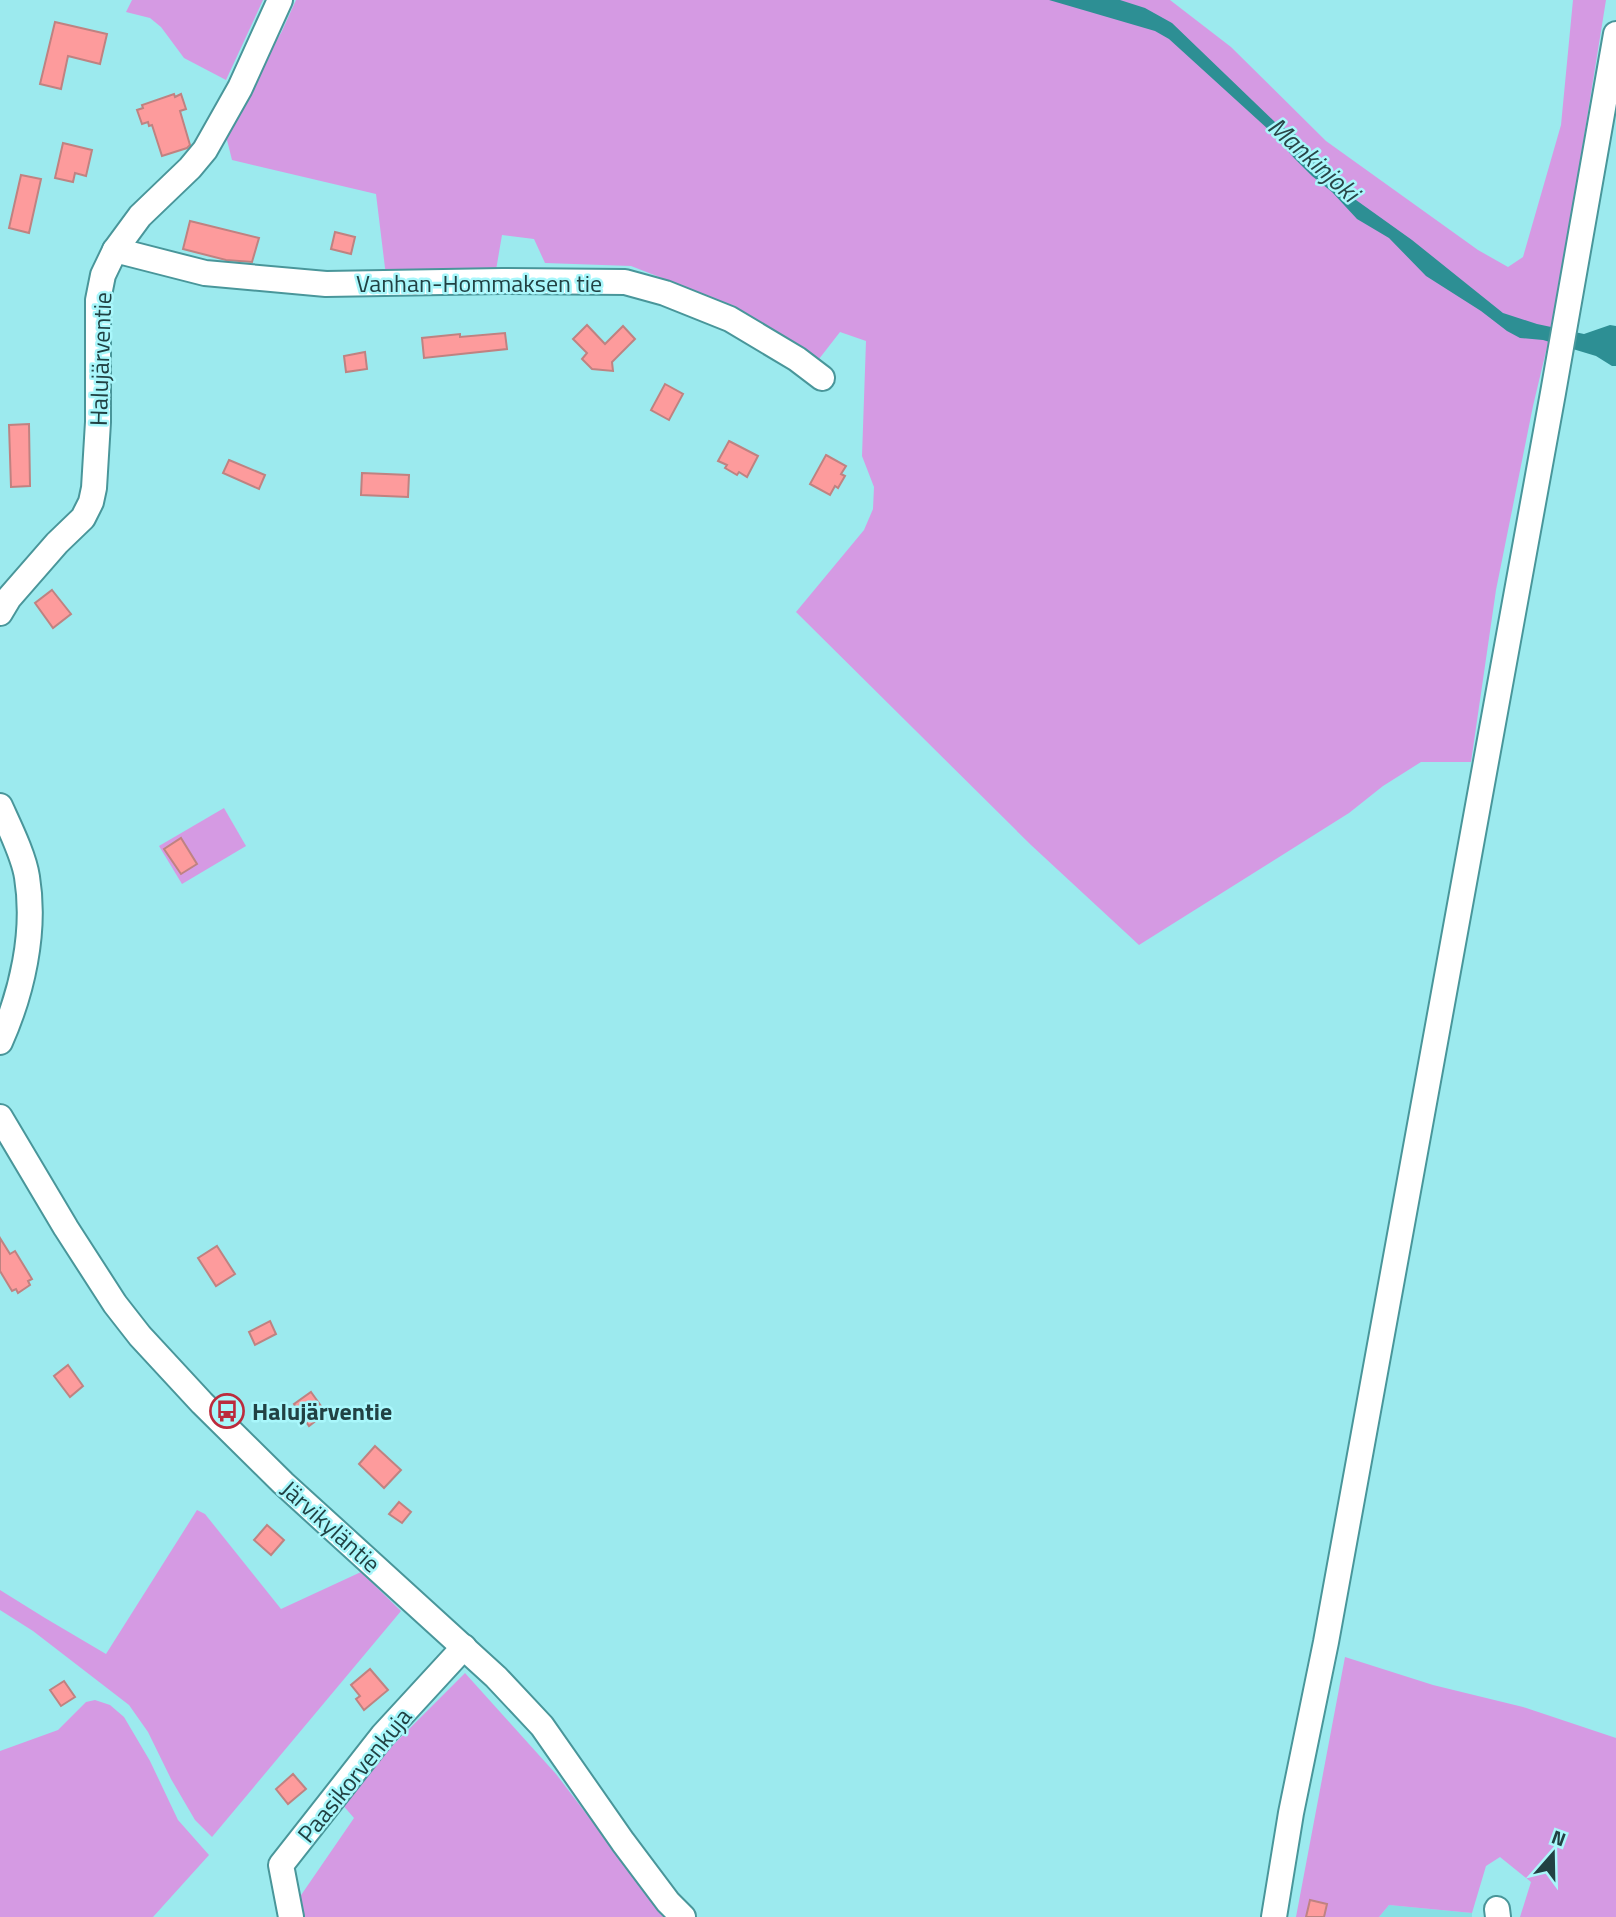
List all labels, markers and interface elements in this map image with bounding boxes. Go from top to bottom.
water label: Mankinjoki [1260,107,1370,212]
street label: Vanhan-Hommaksen tie [356,265,602,301]
street label: Halujärventie [80,291,120,427]
bus stop icon: Halujärventie [208,1392,246,1430]
place label: Halujärventie [252,1393,392,1429]
street label: Järvikyläntie [273,1471,389,1581]
street label: Paasikorvenkuja [288,1700,420,1850]
north arrow [1518,1819,1588,1889]
text: N [1548,1822,1570,1853]

